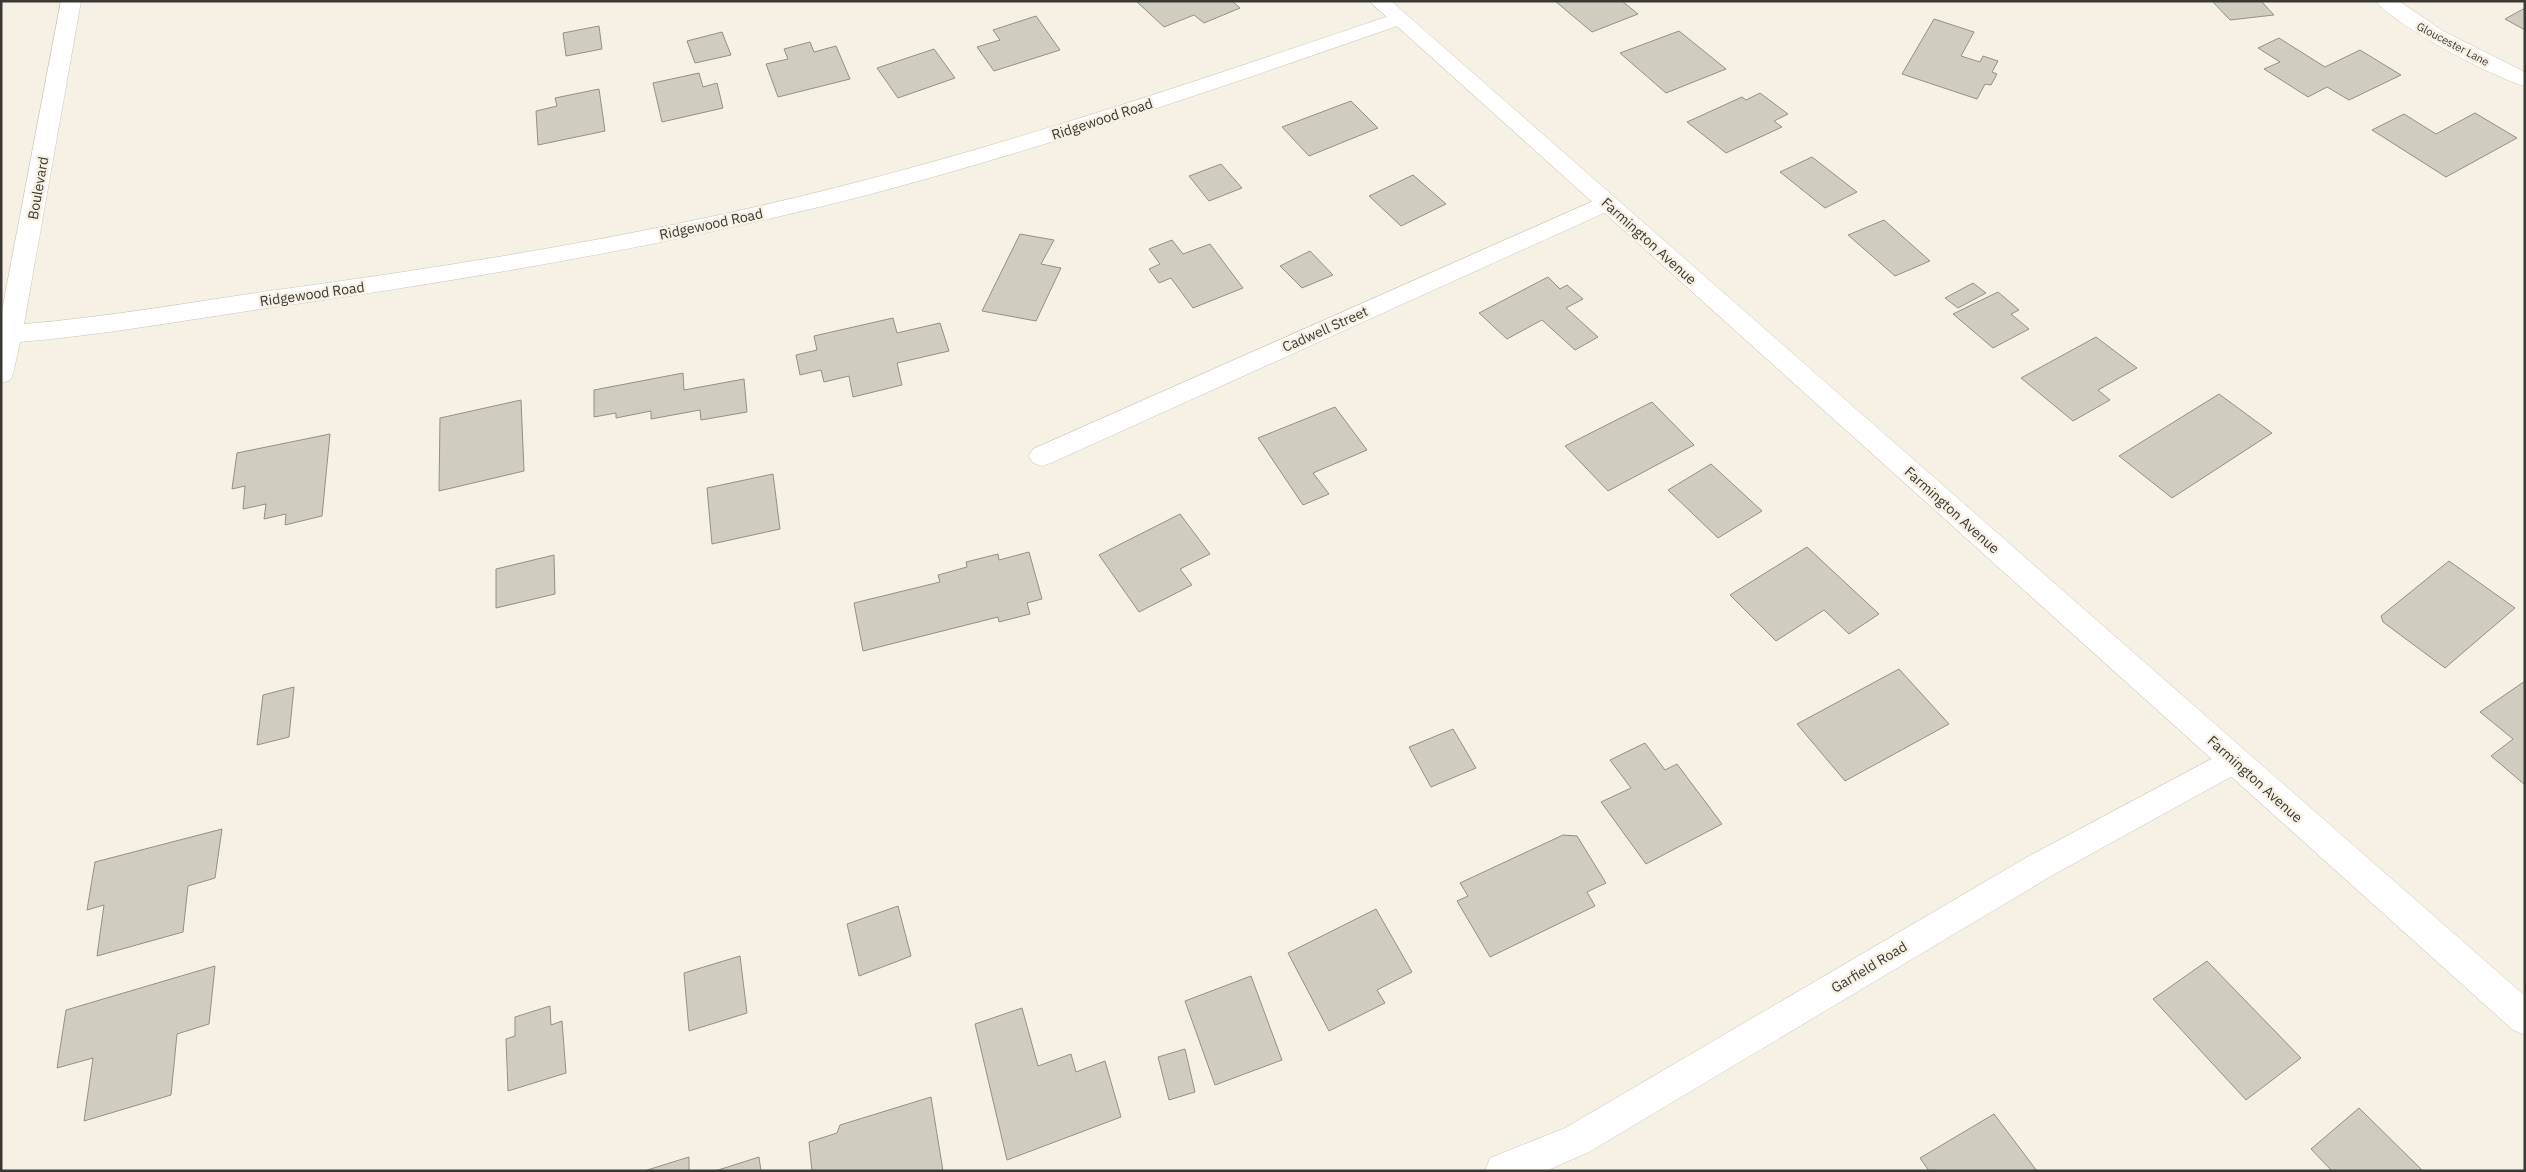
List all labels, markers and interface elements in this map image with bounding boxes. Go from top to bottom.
street label: Gloucester Lane [2414,19,2492,69]
street label: Ridgewood Road [1049,94,1155,144]
street label: Boulevard [24,155,52,221]
street label: Farmington Avenue [1598,194,1700,289]
street label: Ridgewood Road [658,204,764,244]
street label: Ridgewood Road [259,278,365,310]
street label: Cadwell Street [1279,302,1371,356]
street label: Farmington Avenue [1901,463,2003,558]
street label: Farmington Avenue [2204,732,2306,827]
street label: Garfield Road [1828,937,1910,997]

